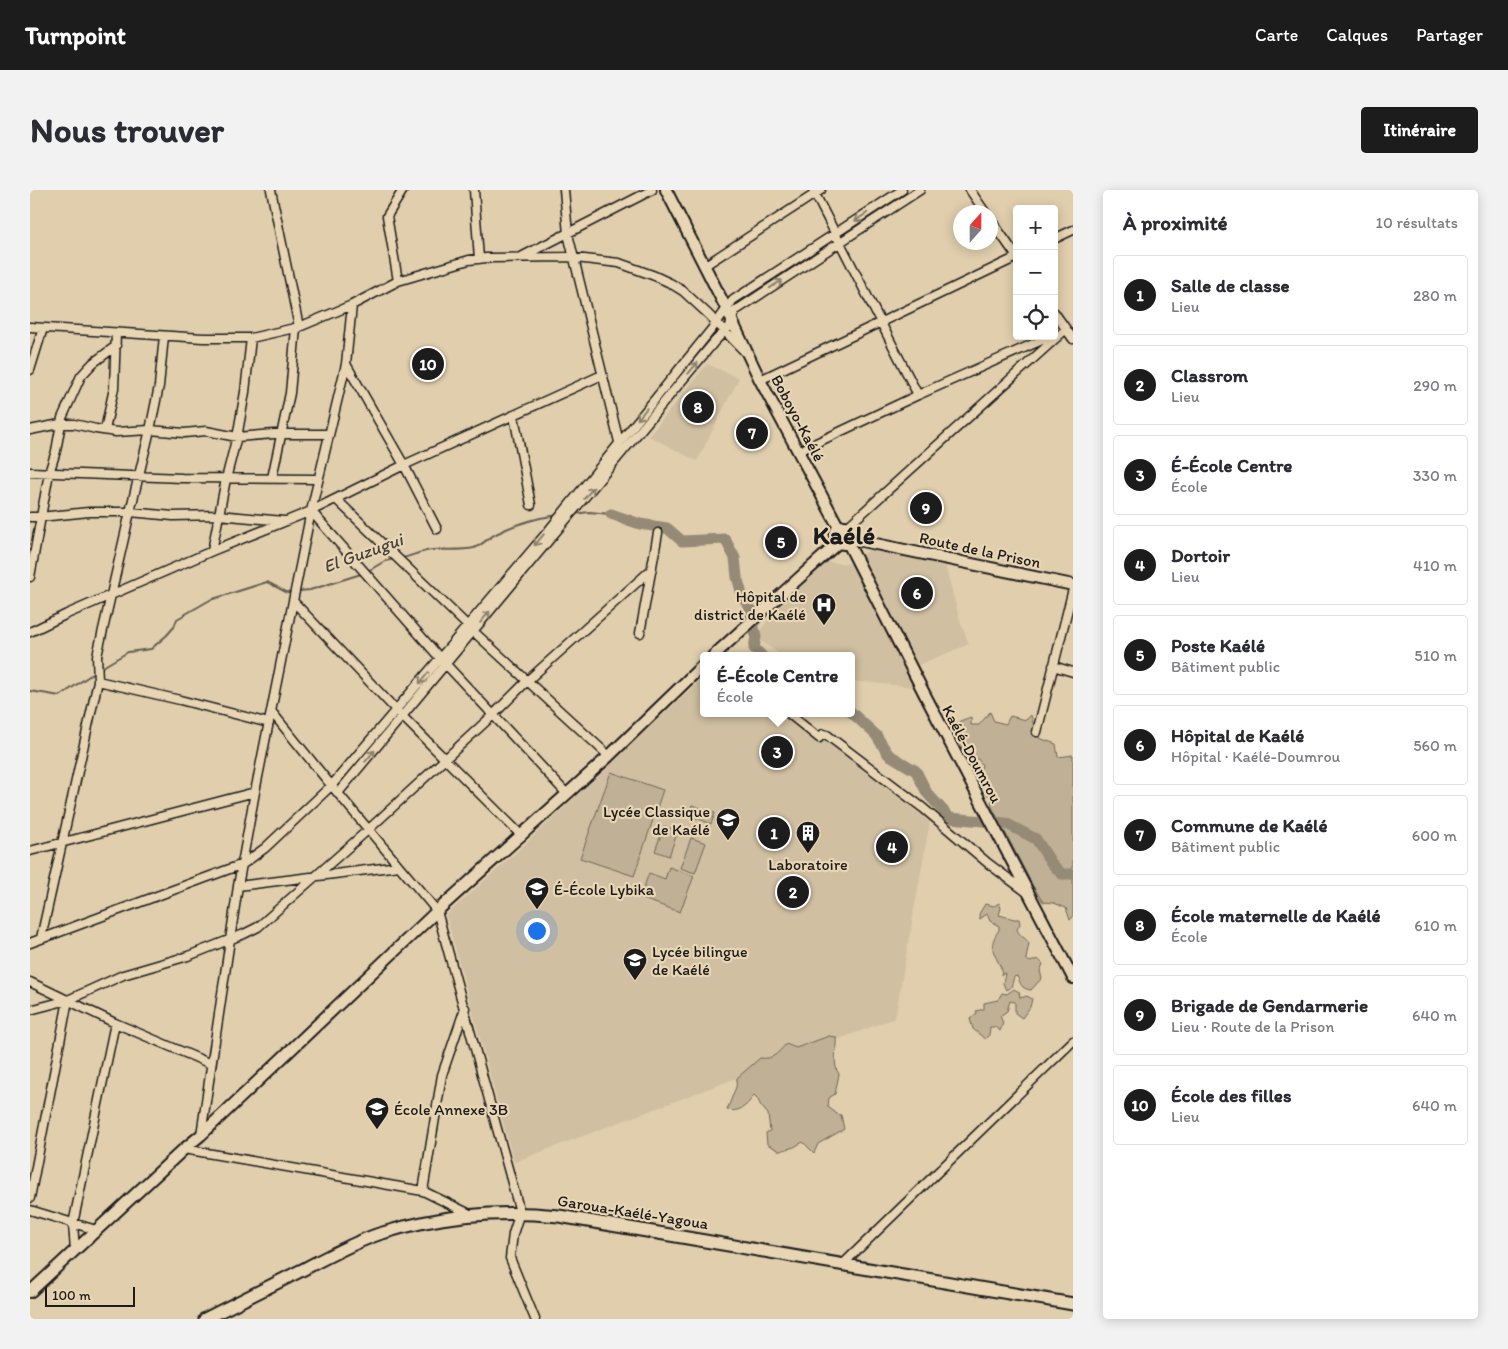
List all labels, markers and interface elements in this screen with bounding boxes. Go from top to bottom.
text: Turnpoint [25,21,126,50]
text: Carte [1255,24,1298,46]
text: Calques [1326,24,1388,46]
text: Partager [1416,24,1483,46]
button: Itinéraire [1361,107,1478,153]
text: Nous trouver [30,109,224,151]
north arrow [953,205,998,250]
map controls [1013,205,1058,340]
button: + [1013,205,1058,250]
text: À proximité [1123,210,1228,235]
one-way arrow [854,211,868,222]
text: 10 résultats [1376,213,1458,232]
button: − [1013,250,1058,295]
text: Salle de classe [1171,274,1290,297]
one-way arrow [769,279,783,289]
text: 1 [1136,286,1144,305]
text: 280 m [1413,286,1457,305]
button: locate [1013,295,1058,340]
text: Lieu [1171,297,1200,316]
pin: 10 [412,345,444,383]
one-way arrow [688,362,699,375]
text: Classrom [1171,364,1248,387]
street label: Boboyo-Kaélé [767,371,829,465]
text: 2 [1136,376,1144,395]
text: 290 m [1413,376,1457,395]
text: Lieu [1171,387,1200,406]
pin: 8 [682,388,714,426]
one-way arrow [636,408,647,421]
pin: 7 [736,414,768,452]
text: É-École Centre [1171,454,1292,477]
text: 3 [1136,466,1144,485]
text: 330 m [1413,466,1457,485]
text: École [1171,477,1208,496]
one-way arrow [583,487,594,500]
pin: 9 [910,489,942,527]
district label: Kaélé [813,519,875,551]
pin: 5 [765,523,797,561]
water label: El Guzugui [320,528,408,578]
street label: Route de la Prison [918,528,1042,572]
one-way arrow [534,534,545,547]
text: Dortoir [1171,544,1230,567]
text: 4 [1135,556,1145,575]
text: 410 m [1413,556,1457,575]
text: Lieu [1171,567,1200,586]
pin: 6 [901,574,933,612]
place label: Hôpital de district de Kaélé [694,587,806,624]
hospital icon: Hôpital de district de Kaélé [811,592,837,626]
one-way arrow [479,611,490,624]
text: Poste Kaélé [1171,634,1265,657]
text: 5 [1136,646,1144,665]
text: 510 m [1414,646,1457,665]
popup [700,652,855,717]
text: Bâtiment public [1171,657,1280,676]
text: É-École Centre [717,664,838,687]
one-way arrow [418,671,429,684]
text: École [717,687,753,706]
street label: Kaélé-Doumrou [938,702,1006,806]
text: Hôpital de Kaélé [1171,724,1304,747]
pin: 3 [761,733,793,771]
text: 6 [1136,736,1144,755]
text: 560 m [1413,736,1457,755]
text: Hôpital · Kaélé-Doumrou [1171,747,1340,766]
one-way arrow [364,750,375,763]
place label: Lycée Classique de Kaélé [603,802,710,839]
school or university icon: Lycée Classique de Kaélé [715,807,741,841]
pin: 1 [758,814,790,852]
text: Commune de Kaélé [1171,814,1328,837]
building icon: Laboratoire [795,820,821,854]
text: 7 [1136,826,1144,845]
text: 600 m [1412,826,1457,845]
pin: 4 [876,828,908,866]
text: Bâtiment public [1171,837,1280,856]
place label: Laboratoire [768,855,848,874]
pin: 2 [777,873,809,911]
school or university icon: É-École Lybika [524,876,550,910]
place label: É-École Lybika [554,880,655,899]
text: École maternelle de Kaélé [1171,904,1381,927]
text: 8 [1136,916,1144,935]
text: 610 m [1414,916,1457,935]
your location [524,918,550,944]
text: École [1171,927,1208,946]
place label: Lycée bilingue de Kaélé [652,942,748,979]
school or university icon: Lycée bilingue de Kaélé [622,947,648,981]
text: Brigade de Gendarmerie [1171,994,1368,1017]
text: 9 [1136,1006,1144,1025]
text: 640 m [1412,1006,1457,1025]
text: Lieu · Route de la Prison [1171,1017,1334,1036]
text: École des filles [1171,1084,1291,1107]
school or university icon: École Annexe 3B [364,1096,390,1130]
text: 10 [1131,1096,1149,1115]
text: 640 m [1412,1096,1457,1115]
place label: École Annexe 3B [394,1100,508,1119]
text: Lieu [1171,1107,1200,1126]
street label: Garoua-Kaélé-Yagoua [556,1191,711,1233]
scale bar [45,1284,135,1307]
text: 100 m [52,1287,91,1304]

